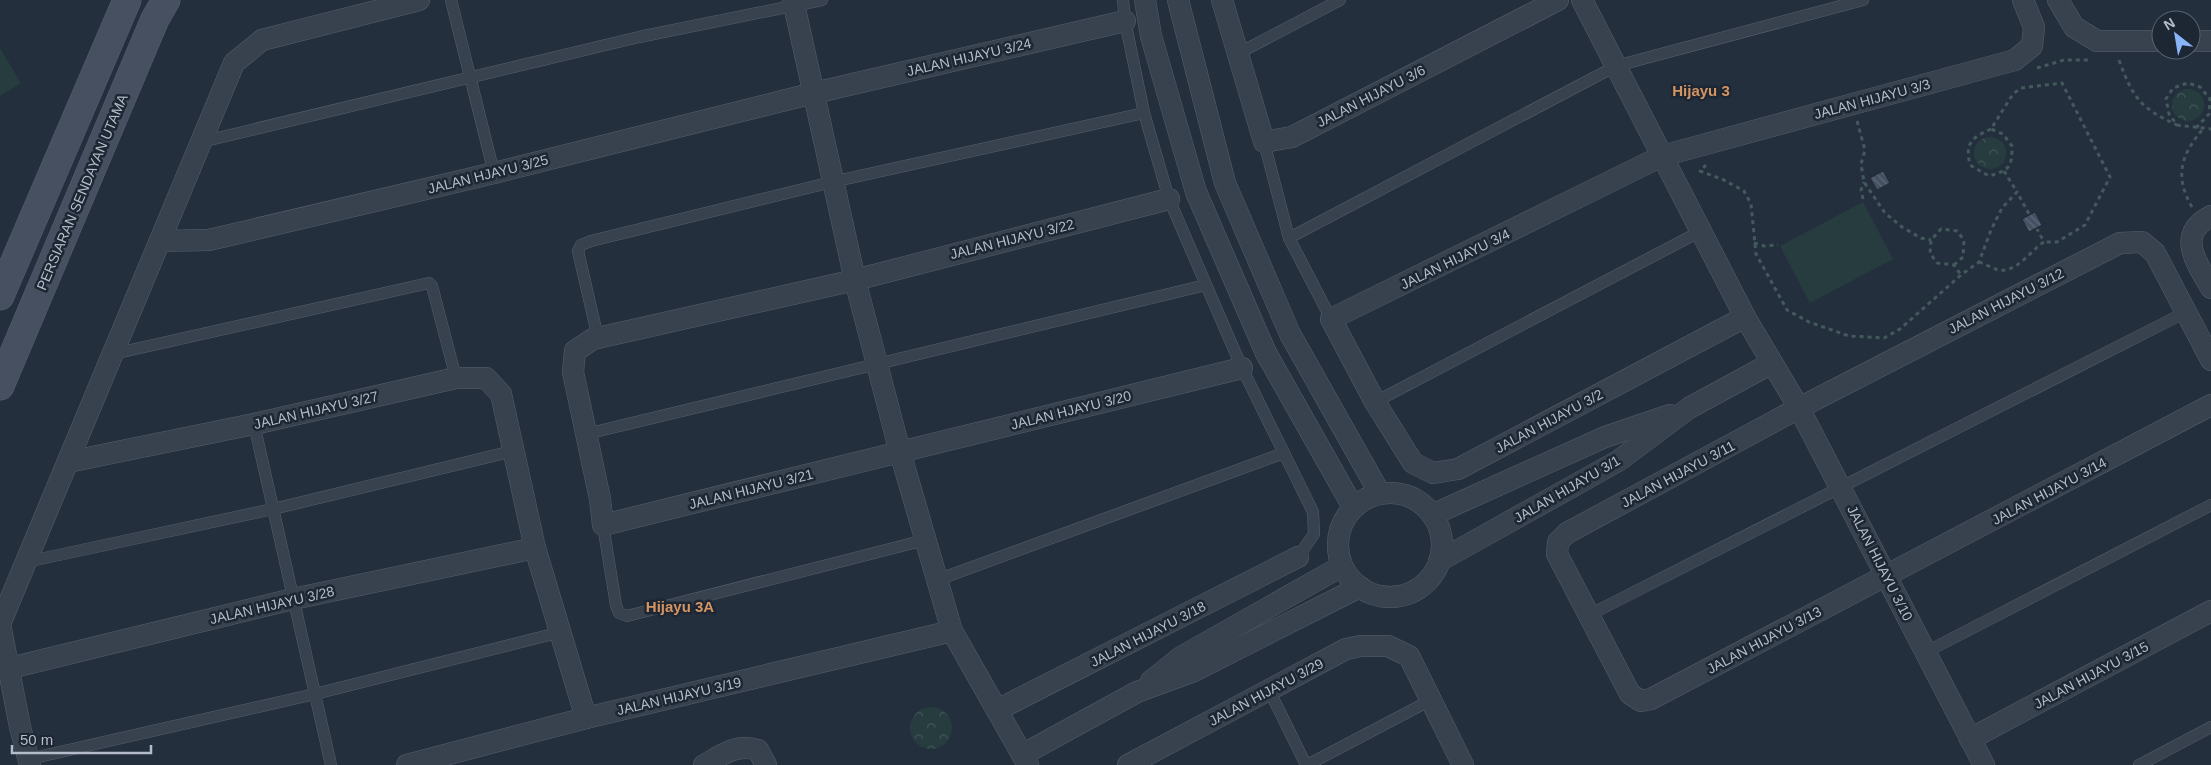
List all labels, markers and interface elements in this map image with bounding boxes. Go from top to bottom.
north arrow [2151,10,2201,60]
text: N [2161,14,2178,33]
street label: JALAN HIJAYU 3/24 [905,35,1033,79]
street label: JALAN HIJAYU 3/6 [1314,62,1428,130]
street label: JALAN HIJAYU 3/3 [1812,76,1932,122]
district label: Hijayu 3 [1672,82,1730,99]
street label: PERSIARAN SENDAYAN UTAMA [33,91,131,293]
street label: JALAN HJAYU 3/25 [426,151,550,197]
street label: JALAN HIJAYU 3/22 [948,216,1076,262]
street label: JALAN HIJAYU 3/4 [1398,226,1512,292]
street label: JALAN HIJAYU 3/12 [1946,265,2067,337]
street label: JALAN HIJAYU 3/2 [1492,386,1606,456]
street label: JALAN HJAYU 3/20 [1009,387,1133,433]
street label: JALAN HIJAYU 3/27 [252,388,380,432]
street label: JALAN HIJAYU 3/11 [1618,437,1738,511]
street label: JALAN HIJAYU 3/1 [1511,452,1623,526]
street label: JALAN HIJAYU 3/14 [1989,454,2109,528]
street label: JALAN HIJAYU 3/21 [687,466,815,512]
street label: JALAN HIJAYU 3/10 [1844,503,1916,624]
street label: JALAN HIJAYU 3/28 [208,583,336,627]
district label: Hijayu 3A [646,598,714,615]
street label: JALAN HIJAYU 3/18 [1088,598,1209,670]
street label: JALAN HIJAYU 3/13 [1704,603,1824,677]
street label: JALAN HIJAYU 3/15 [2031,638,2151,712]
street label: JALAN HIJAYU 3/29 [1206,655,1326,729]
street label: JALAN HIJAYU 3/19 [615,674,743,718]
scale bar [12,722,151,754]
text: 50 m [20,731,53,748]

